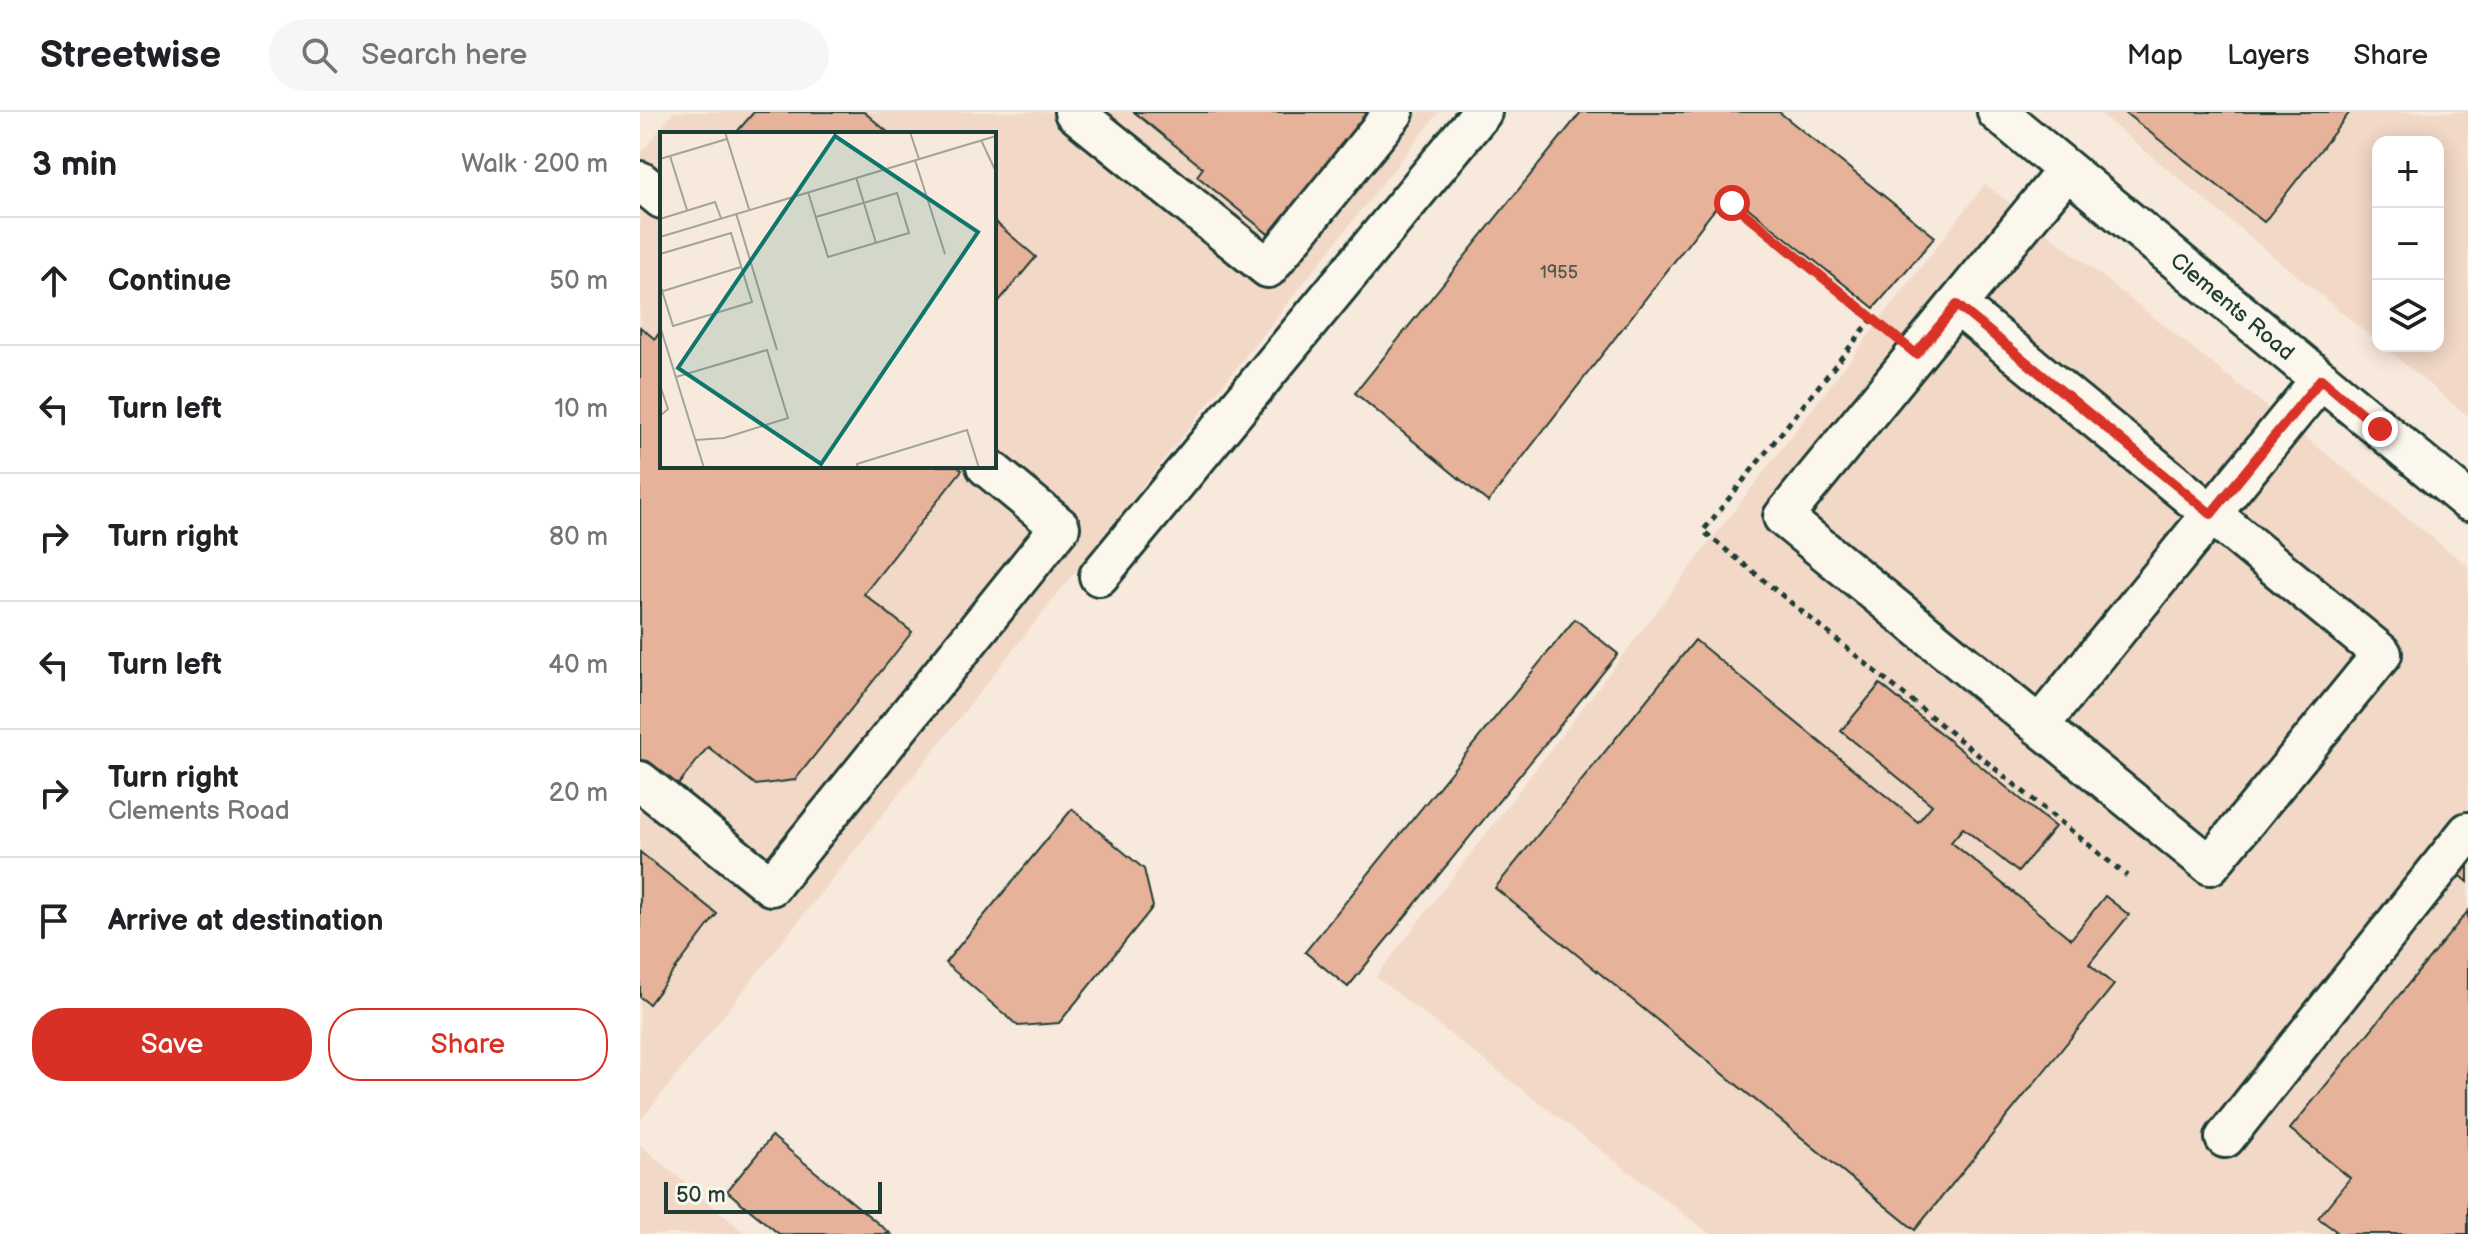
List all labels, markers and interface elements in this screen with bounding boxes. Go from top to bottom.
search box [269,19,829,91]
text: Streetwise [40,33,221,78]
icon: search [297,33,341,77]
text: Search here [361,37,527,73]
text: Map [2127,39,2183,72]
text: Layers [2227,39,2310,72]
text: Share [2354,39,2428,72]
inset map [660,132,996,468]
map controls [2372,136,2444,352]
button: + [2372,136,2444,208]
text: 3 min [32,144,117,185]
text: Walk · 200 m [461,149,608,180]
route start [1714,185,1750,221]
button: − [2372,208,2444,280]
street label: Clements Road [2164,247,2300,367]
icon: ahead [32,259,76,303]
house number: 1955 [1540,262,1578,283]
text: Continue [108,263,231,299]
text: 50 m [549,266,608,297]
button: layers [2372,280,2444,352]
icon: left [32,387,76,431]
text: Turn left [108,391,222,427]
text: 10 m [554,394,608,425]
route end [2362,411,2398,447]
icon: right [32,515,76,559]
text: Turn right [108,519,239,555]
text: 80 m [549,522,608,553]
icon: left [32,643,76,687]
text: Turn left [108,647,222,683]
text: 40 m [548,650,608,681]
text: Turn right [108,760,239,796]
icon: right [32,771,76,815]
text: 20 m [549,778,608,809]
text: Clements Road [108,796,290,827]
icon: arrive [32,899,76,943]
text: Arrive at destination [108,903,384,939]
button: Save [32,1008,312,1081]
button: Share [328,1008,608,1081]
scale bar [664,1178,882,1214]
text: 50 m [676,1182,726,1209]

